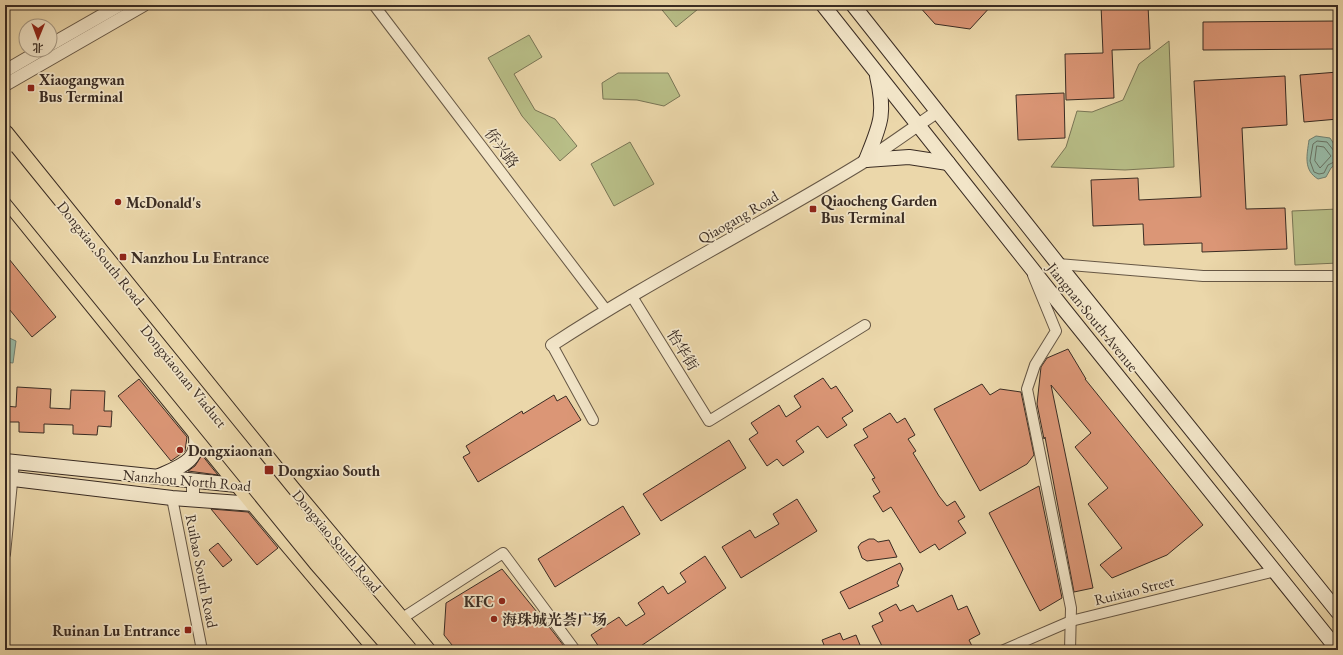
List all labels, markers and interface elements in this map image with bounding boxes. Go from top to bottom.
north arrow [18,18,58,58]
text: 北 [32,41,43,55]
place label: Xiaogangwan Bus Terminal [38,70,125,106]
marker: Xiaogangwan Bus Terminal [26,83,36,93]
street label: 侨兴路 [481,124,523,172]
street label: Qiaogang Road [694,186,782,248]
place label: Qiaocheng Garden Bus Terminal [821,191,938,227]
place label: McDonald's [126,193,201,212]
street label: Dongxiao South Road [53,197,149,309]
marker: McDonald's [113,197,123,207]
marker: Qiaocheng Garden Bus Terminal [808,204,818,214]
place label: Nanzhou Lu Entrance [131,248,269,267]
marker: Nanzhou Lu Entrance [118,252,128,262]
street label: Jiangnan South Avenue [1042,257,1143,375]
street label: Dongxiaonan Viaduct [137,321,232,432]
street label: 怡华街 [663,326,703,374]
place label: Dongxiaonan [188,441,273,460]
marker: Dongxiaonan [175,445,185,455]
place label: Dongxiao South [278,461,381,480]
marker: Dongxiao South [263,464,275,476]
street label: Nanzhou North Road [122,465,252,495]
street label: Dongxiao South Road [288,486,386,597]
street label: Ruibao South Road [182,513,222,630]
street label: Ruixiao Street [1092,571,1176,609]
place label: KFC [464,592,494,611]
marker: KFC [497,596,507,606]
place label: 海珠城光荟广场 [502,610,607,629]
marker: 海珠城光荟广场 [489,614,499,624]
place label: Ruinan Lu Entrance [52,621,180,640]
marker: Ruinan Lu Entrance [183,625,193,635]

